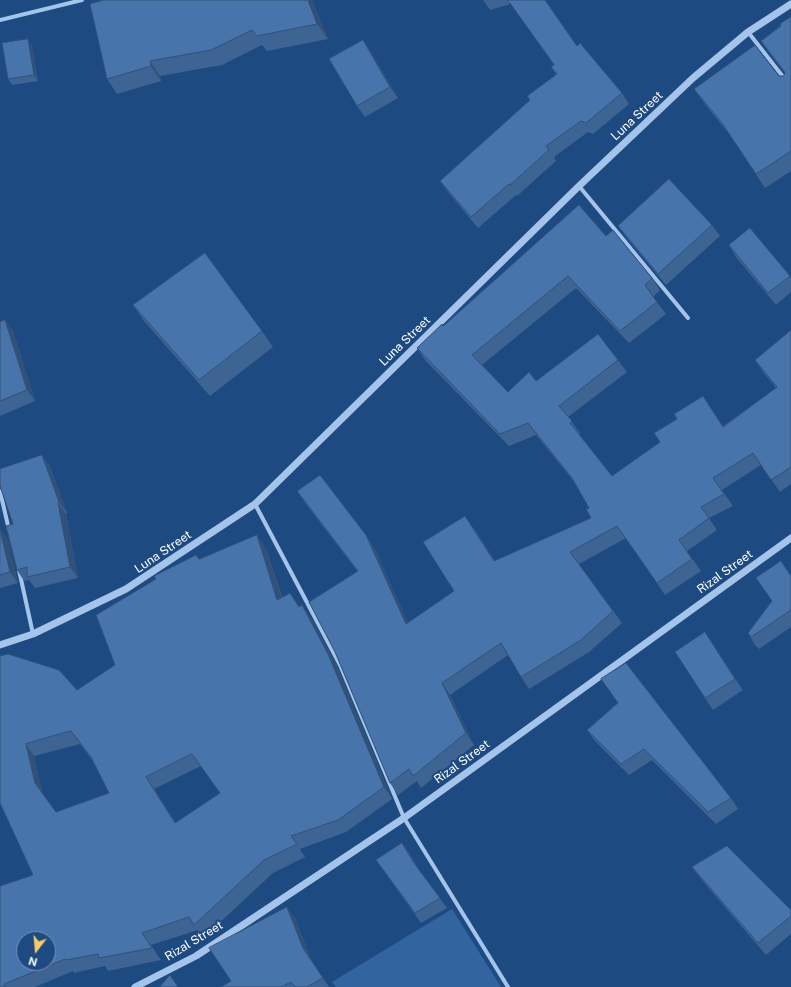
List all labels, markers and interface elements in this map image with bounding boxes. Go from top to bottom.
street label: Luna Street [608,88,666,144]
street label: Luna Street [376,313,434,369]
street label: Luna Street [132,528,194,576]
street label: Rizal Street [694,547,756,597]
street label: Rizal Street [431,737,493,787]
street label: Rizal Street [162,918,226,964]
north arrow [16,931,56,971]
text: N [27,955,39,969]

